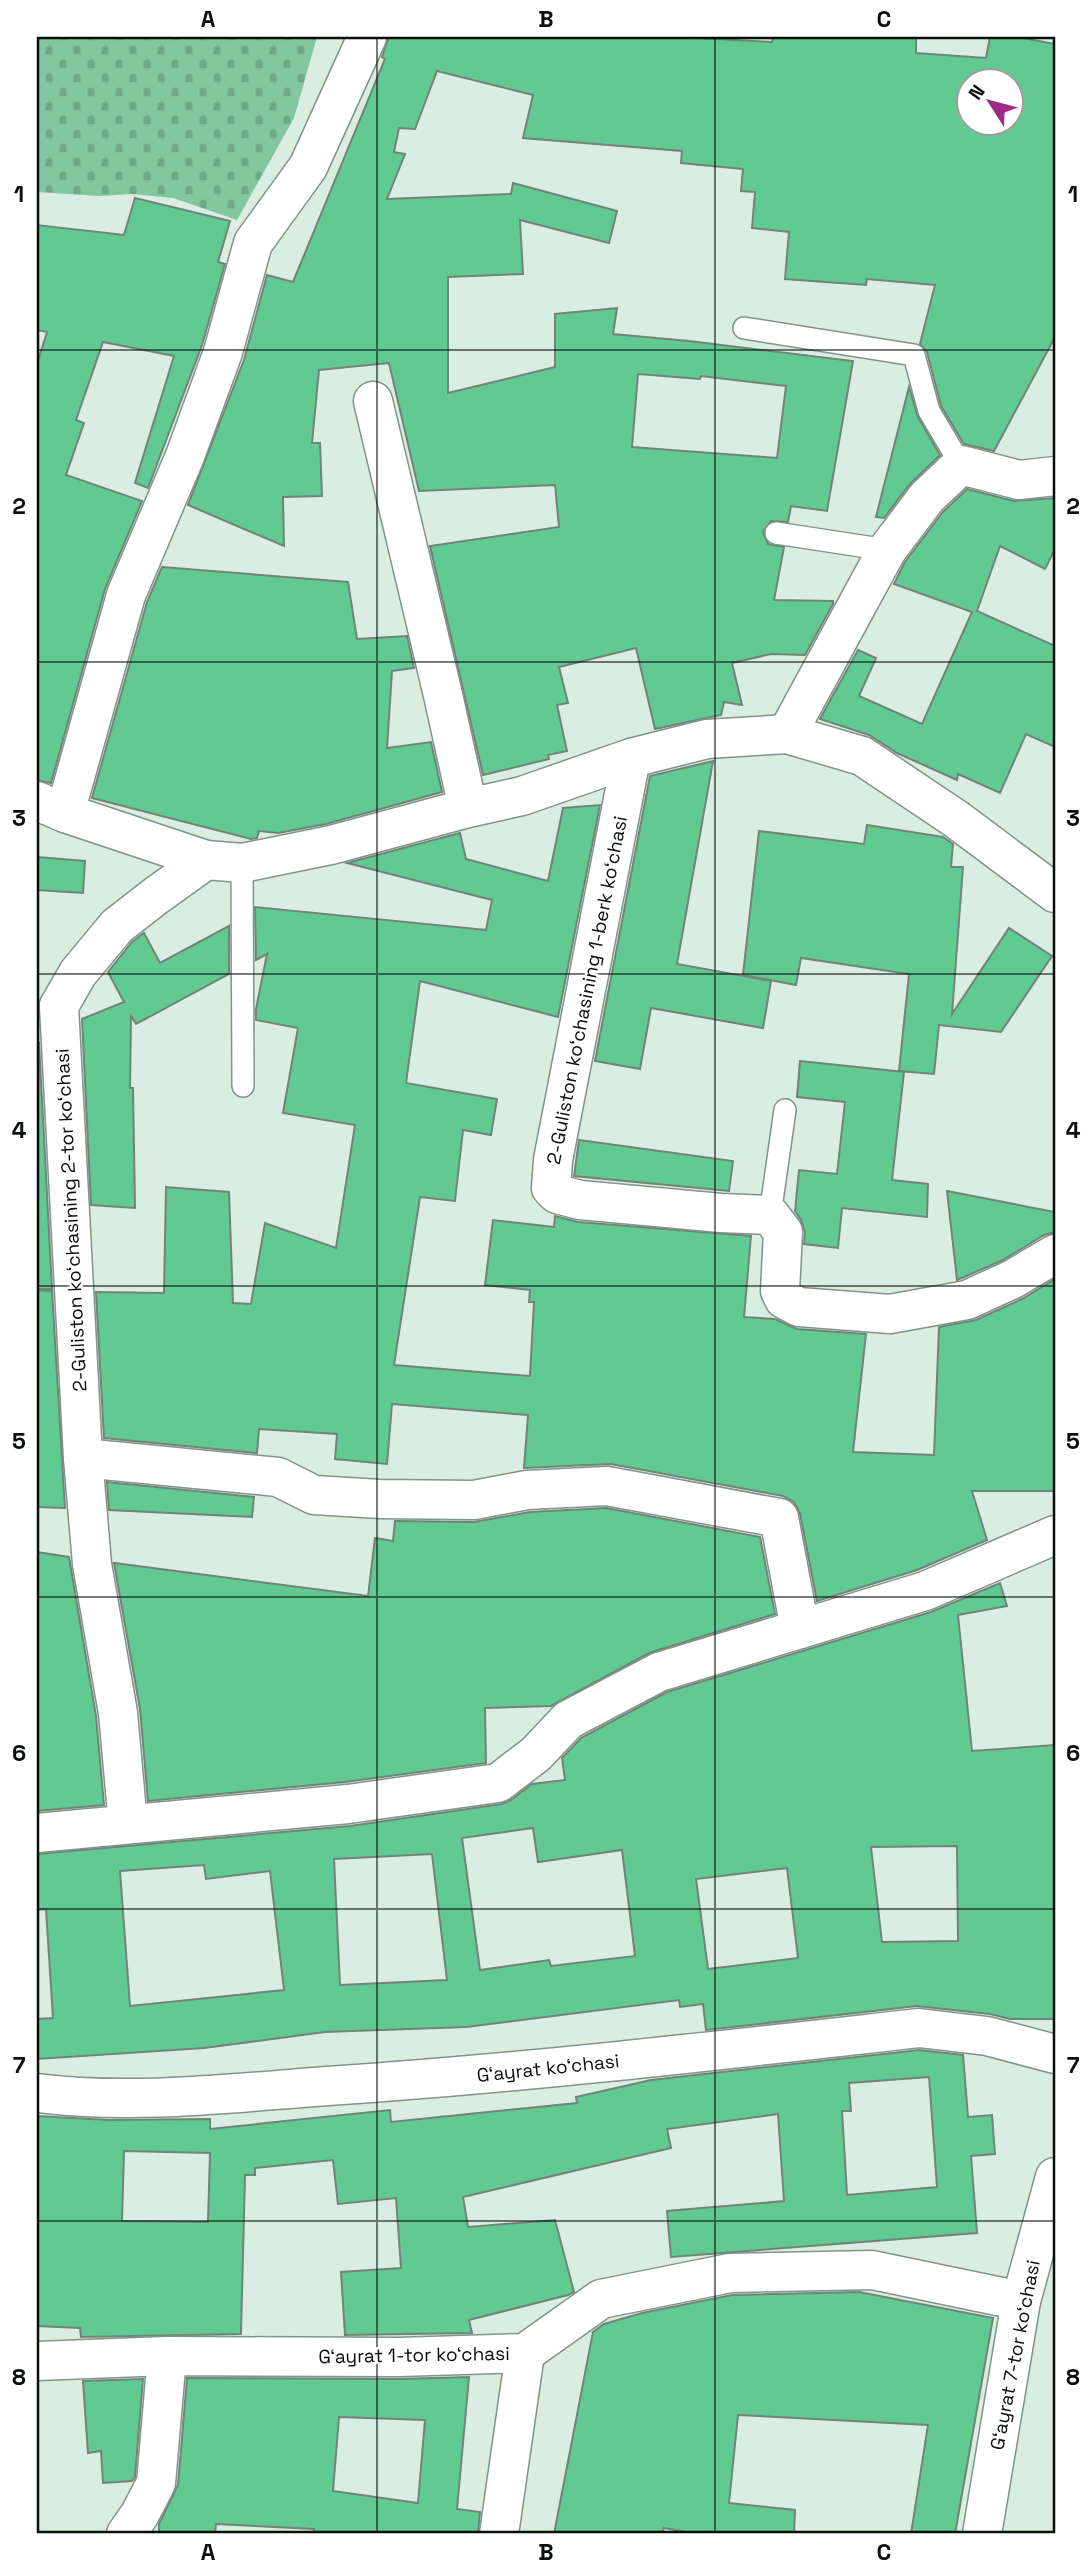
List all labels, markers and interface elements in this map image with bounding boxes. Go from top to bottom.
text: A [201,4,216,34]
text: B [538,4,554,34]
text: C [877,4,891,34]
north arrow [956,66,1026,136]
text: N [963,80,991,105]
text: 1 [14,179,24,209]
text: 1 [1068,179,1078,209]
text: 2 [12,491,26,521]
text: 2 [1066,491,1080,521]
text: 3 [12,803,26,833]
text: 3 [1066,803,1080,833]
street label: 2-Guliston koʻchasining 1-berk koʻchasi [541,814,633,1166]
street label: 2-Guliston koʻchasining 2-tor koʻchasi [50,1048,92,1392]
text: 4 [12,1115,27,1145]
text: 4 [1066,1115,1081,1145]
text: 5 [12,1426,26,1456]
text: 5 [1066,1426,1080,1456]
text: 6 [12,1738,26,1768]
text: 6 [1066,1738,1080,1768]
street label: Gʻayrat koʻchasi [476,2048,620,2088]
text: 7 [13,2050,26,2080]
text: 7 [1067,2050,1080,2080]
street label: Gʻayrat 7-tor koʻchasi [984,2258,1046,2452]
street label: Gʻayrat 1-tor koʻchasi [318,2341,510,2369]
text: 8 [12,2362,26,2392]
text: 8 [1066,2362,1080,2392]
text: A [201,2537,216,2567]
text: B [538,2537,554,2567]
text: C [877,2537,891,2567]

